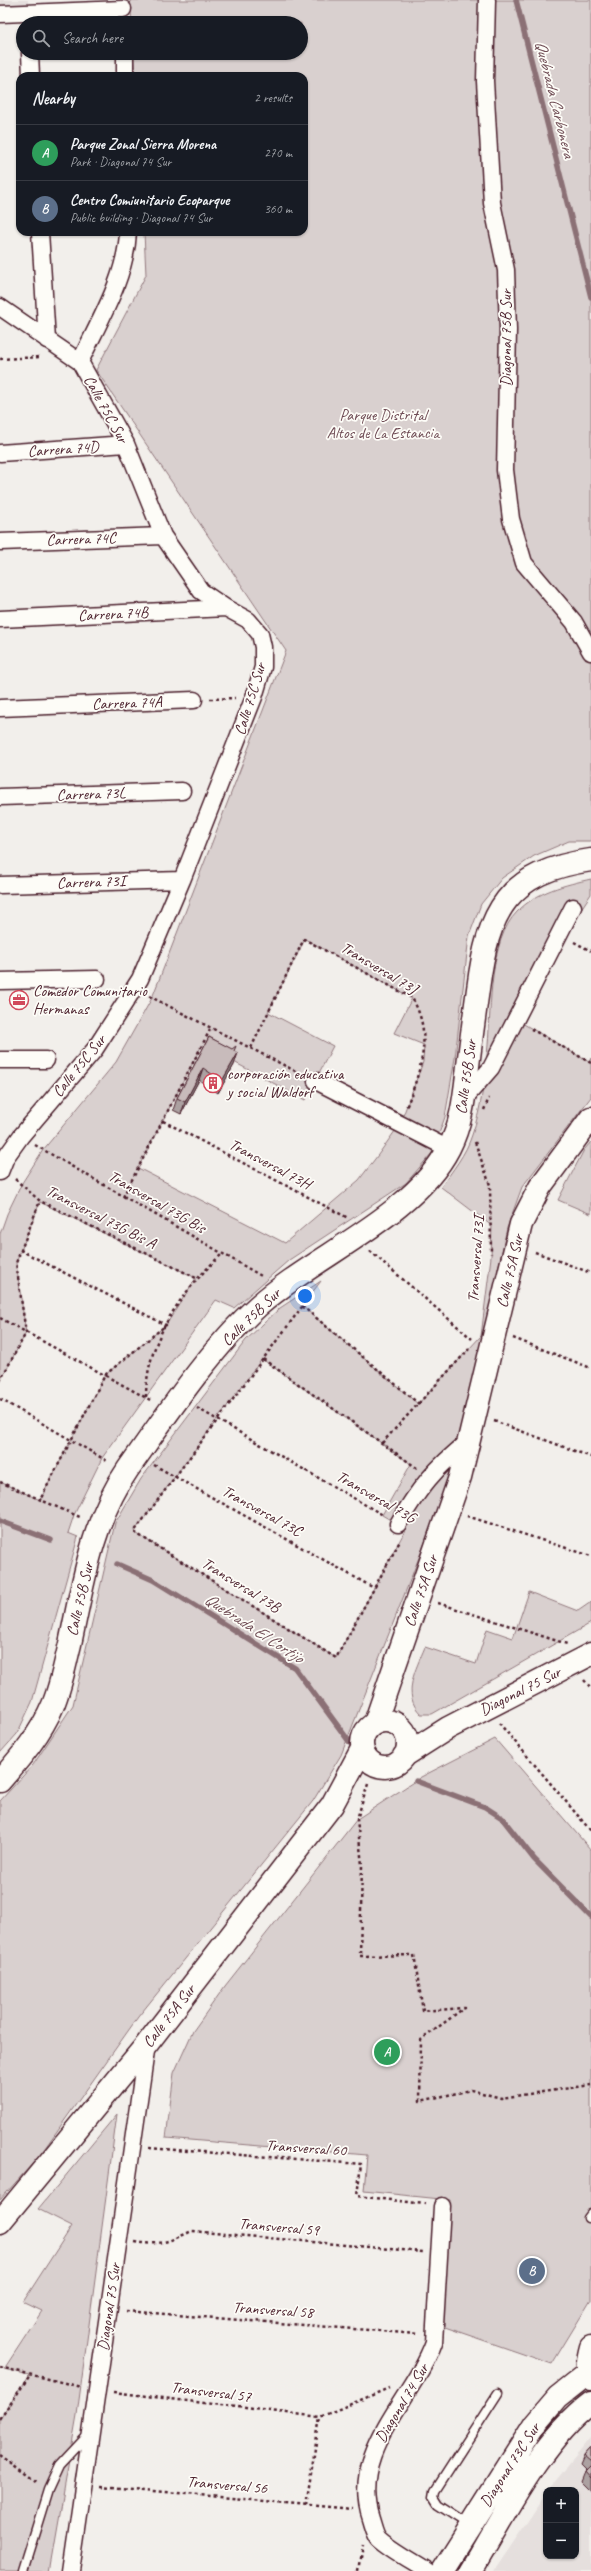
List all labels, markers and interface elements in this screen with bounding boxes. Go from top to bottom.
search box [16,16,308,60]
icon: search [30,27,52,49]
text: Search here [62,29,123,48]
water label: Quebrada Carbonera [530,38,580,162]
text: Nearby [32,88,75,109]
text: 2 results [254,90,292,106]
text: Parque Zonal Sierra Morena [70,135,216,154]
text: A [42,145,48,161]
text: 270 m [264,145,292,161]
text: Park · Diagonal 74 Sur [70,154,171,170]
text: Centro Comiunitario Ecoparque [70,191,229,210]
text: B [42,201,48,217]
text: 360 m [264,201,292,217]
text: Public building · Diagonal 74 Sur [70,210,212,226]
street label: Diagonal 75B Sur [496,287,516,387]
street label: Calle 75C Sur [79,372,134,448]
park label: Parque Distrital Altos de La Estancia [327,405,441,443]
street label: Carrera 74D [27,436,101,461]
street label: Carrera 74C [46,528,117,550]
street label: Carrera 74B [77,602,150,626]
street label: Calle 75C Sur [230,658,271,737]
street label: Carrera 74A [92,692,163,714]
street label: Carrera 73L [56,783,127,805]
street label: Carrera 73I [57,871,129,893]
street label: Transversal 73J [337,937,423,1000]
place label: Comedor Comunitario Hermanas [33,981,148,1019]
office icon: Comedor Comunitario Hermanas [8,989,30,1011]
street label: Calle 75C Sur [48,1029,112,1101]
street label: Calle 75B Sur [451,1036,481,1116]
place label: corporación educativa y social Waldorf [226,1064,345,1102]
building icon: corporación educativa y social Waldorf [202,1072,224,1094]
street label: Transversal 73H [226,1134,317,1195]
street label: Transversal 73G Bis [105,1166,211,1239]
street label: Transversal 73G Bis A [43,1181,160,1254]
street label: Transversal 73I [463,1211,489,1303]
street label: Calle 75A Sur [492,1230,529,1310]
street label: Calle 75B Sur [217,1282,287,1350]
your location [295,1286,315,1306]
street label: Transversal 73G [333,1466,421,1529]
street label: Transversal 73C [219,1481,307,1542]
street label: Calle 75A Sur [399,1550,443,1629]
street label: Transversal 73B [198,1553,285,1618]
street label: Calle 75B Sur [62,1558,99,1638]
water label: Quebrada El Cortijo [201,1588,310,1669]
street label: Diagonal 75 Sur [476,1661,566,1720]
street label: Calle 75A Sur [138,1979,201,2051]
pin: A [374,2037,400,2067]
street label: Transversal 60 [265,2135,349,2161]
street label: Transversal 59 [238,2214,322,2241]
pin: B [519,2256,545,2286]
street label: Diagonal 75 Sur [93,2260,125,2352]
street label: Transversal 58 [232,2297,316,2323]
street label: Diagonal 74 Sur [371,2358,434,2446]
street label: Transversal 57 [170,2377,253,2407]
street label: Diagonal 73C Sur [475,2417,546,2511]
street label: Transversal 56 [186,2472,269,2499]
map controls [543,2487,579,2559]
button: + [543,2487,579,2523]
button: − [543,2523,579,2559]

